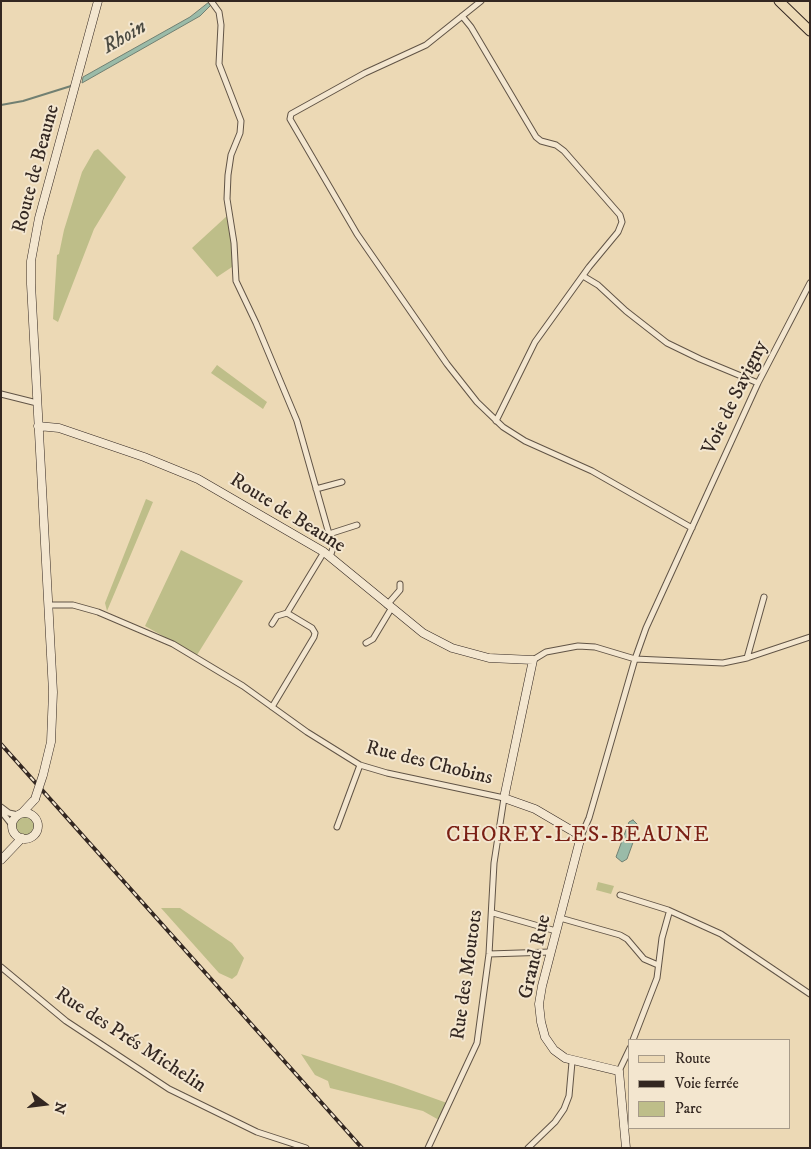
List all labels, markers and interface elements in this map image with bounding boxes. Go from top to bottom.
water label: Rhoin [98,15,152,61]
street label: Route de Beaune [8,102,66,236]
street label: Voie de Savigny [698,337,774,459]
street label: Route de Beaune [225,469,349,559]
street label: Rue des Chobins [363,737,495,791]
district label: CHOREY-LES-BEAUNE [444,823,712,849]
street label: Rue des Moutots [447,908,489,1042]
street label: Grand Rue [515,912,557,1002]
street label: Rue des Prés Michelin [50,983,210,1099]
legend [628,1039,791,1129]
text: Route [675,1049,710,1068]
text: Voie ferrée [675,1074,739,1093]
north arrow [20,1079,70,1129]
text: Parc [675,1099,702,1118]
text: N [49,1100,70,1116]

